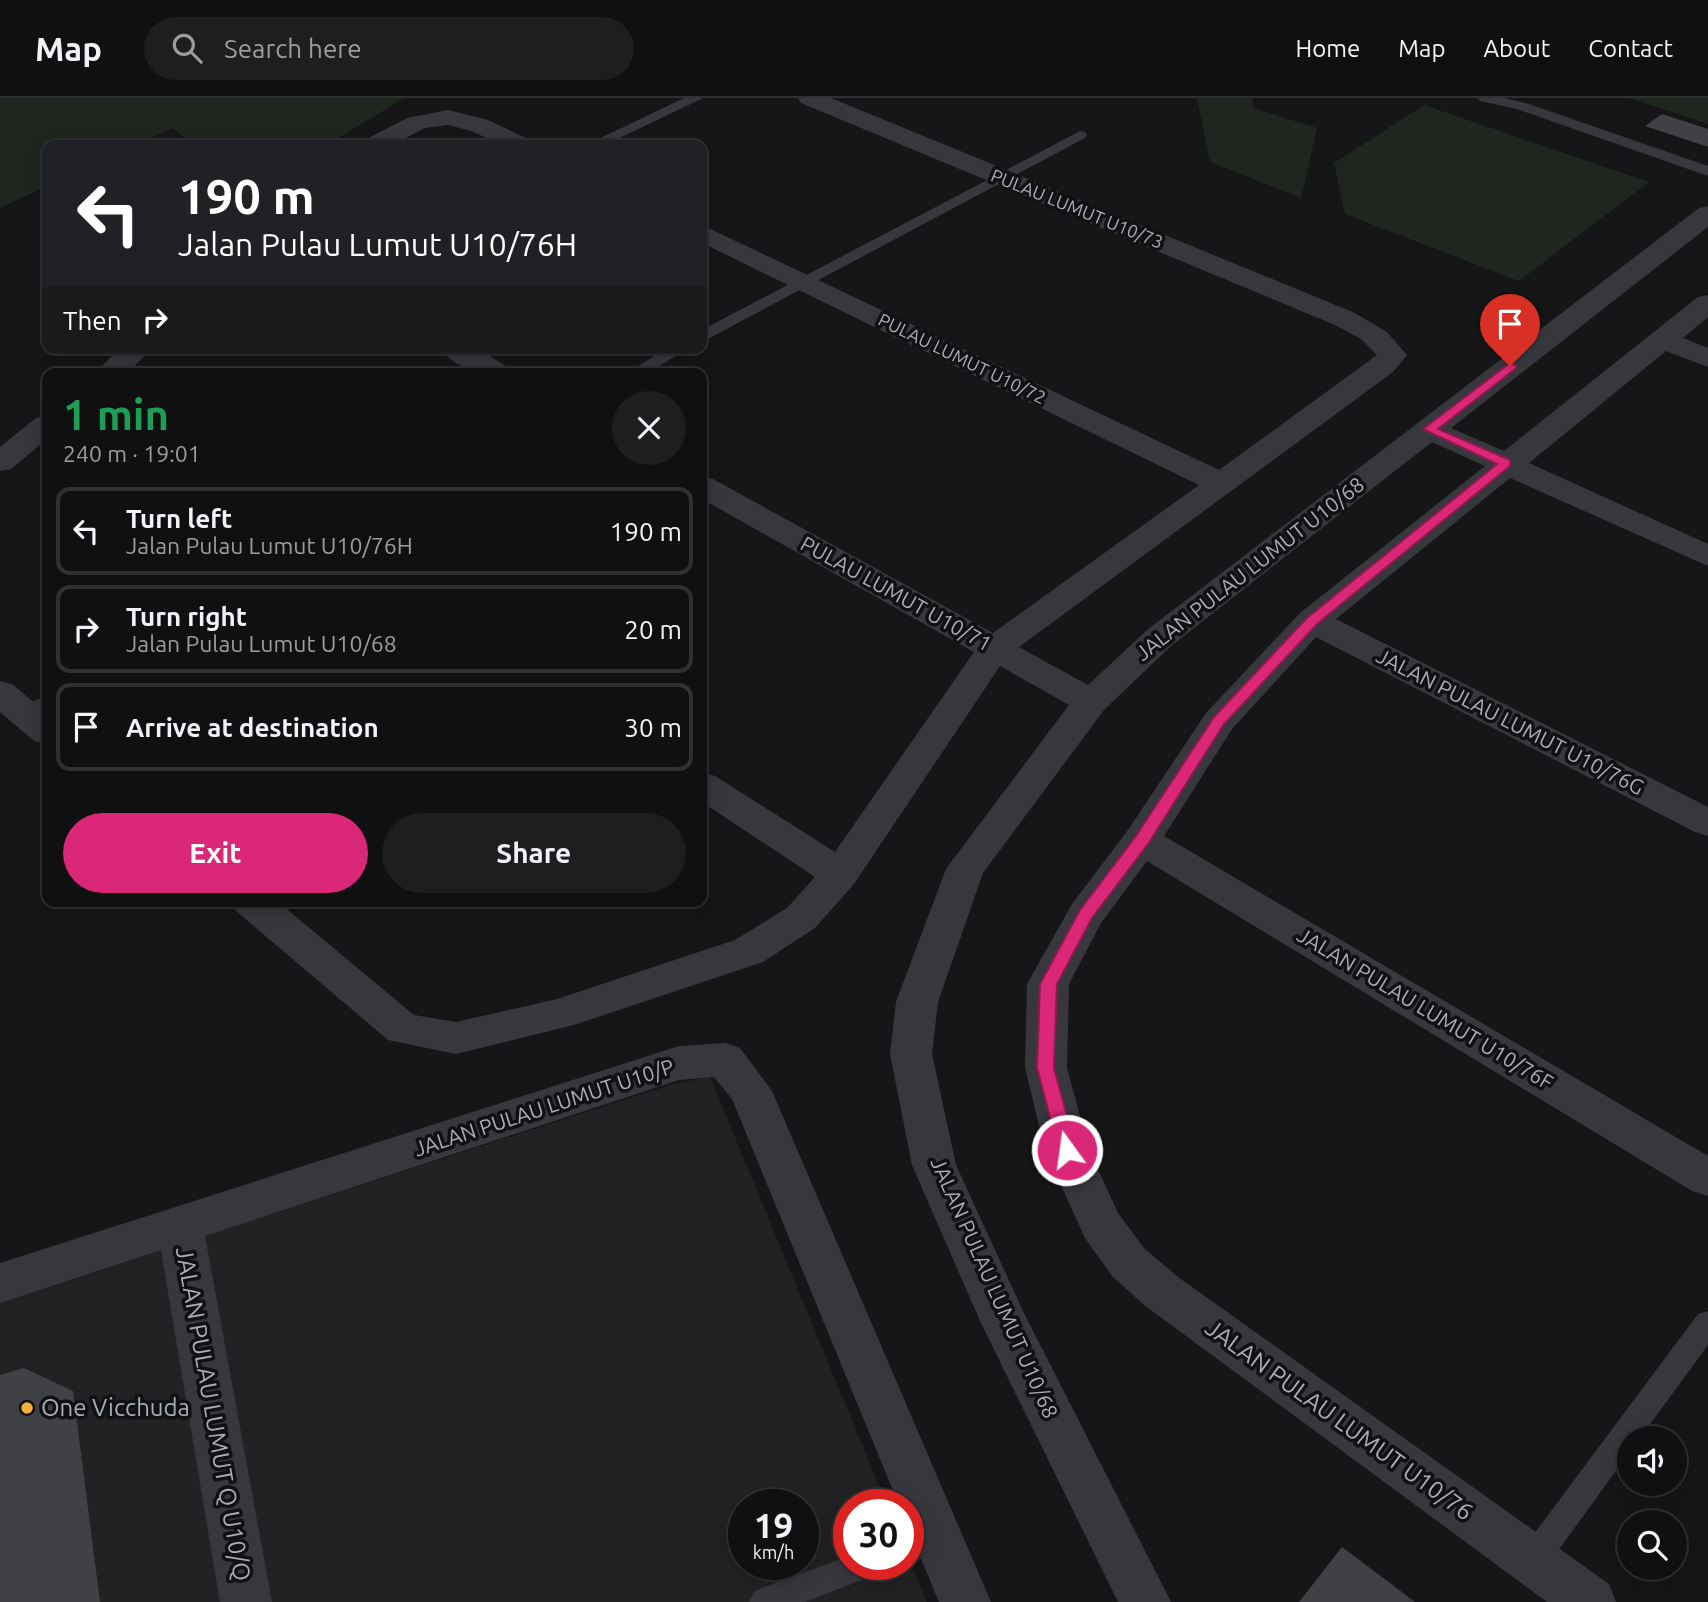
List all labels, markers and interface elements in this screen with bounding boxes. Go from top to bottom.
search box [144,17,634,80]
icon: search [168,29,206,67]
text: Map [35,30,102,67]
text: Search here [224,34,362,63]
text: Home [1295,35,1360,62]
text: Map [1398,35,1445,62]
text: About [1483,35,1550,62]
text: Contact [1588,35,1673,62]
street label: PULAU LUMUT U10/73 [988,164,1166,252]
icon: left [63,168,154,259]
text: 190 m [178,168,315,223]
text: Jalan Pulau Lumut U10/76H [178,226,577,262]
pin [1480,294,1540,366]
icon: right [136,301,174,339]
icon: arrive [1491,305,1529,343]
text: Then [63,306,122,335]
street label: PULAU LUMUT U10/72 [875,309,1049,407]
text: 1 min [63,391,169,438]
button: close [612,391,686,465]
text: 240 m · 19:01 [63,441,201,466]
street label: JALAN PULAU LUMUT U10/68 [1130,472,1368,665]
text: Turn left [126,504,232,533]
icon: left [67,512,105,550]
text: 190 m [610,517,682,546]
street label: PULAU LUMUT U10/71 [797,531,996,656]
text: Jalan Pulau Lumut U10/76H [126,533,413,558]
text: Turn right [126,602,247,631]
icon: right [67,610,105,648]
text: 20 m [624,615,682,644]
text: Jalan Pulau Lumut U10/68 [126,631,397,656]
street label: JALAN PULAU LUMUT U10/76G [1373,643,1648,799]
icon: arrive [67,708,105,746]
text: Arrive at destination [126,713,379,742]
text: 30 m [624,713,682,742]
button: Exit [63,813,368,893]
button: Share [382,813,686,893]
street label: JALAN PULAU LUMUT U10/76F [1293,922,1558,1094]
street label: JALAN PULAU LUMUT U10/P [411,1054,677,1160]
position arrow [1030,1113,1104,1187]
street label: JALAN PULAU LUMUT U10/68 [926,1153,1063,1422]
street label: JALAN PULAU LUMUT Q U10/Q [171,1245,256,1583]
street label: JALAN PULAU LUMUT U10/76 [1201,1314,1478,1526]
place label: One Vicchuda [41,1394,190,1421]
marker: One Vicchuda [19,1400,35,1416]
map controls [1617,1426,1687,1580]
button: sound [1617,1426,1687,1496]
speed limit sign: 30 [833,1489,924,1580]
text: 19 [754,1505,793,1545]
button: search [1617,1510,1687,1580]
text: km/h [753,1542,794,1562]

